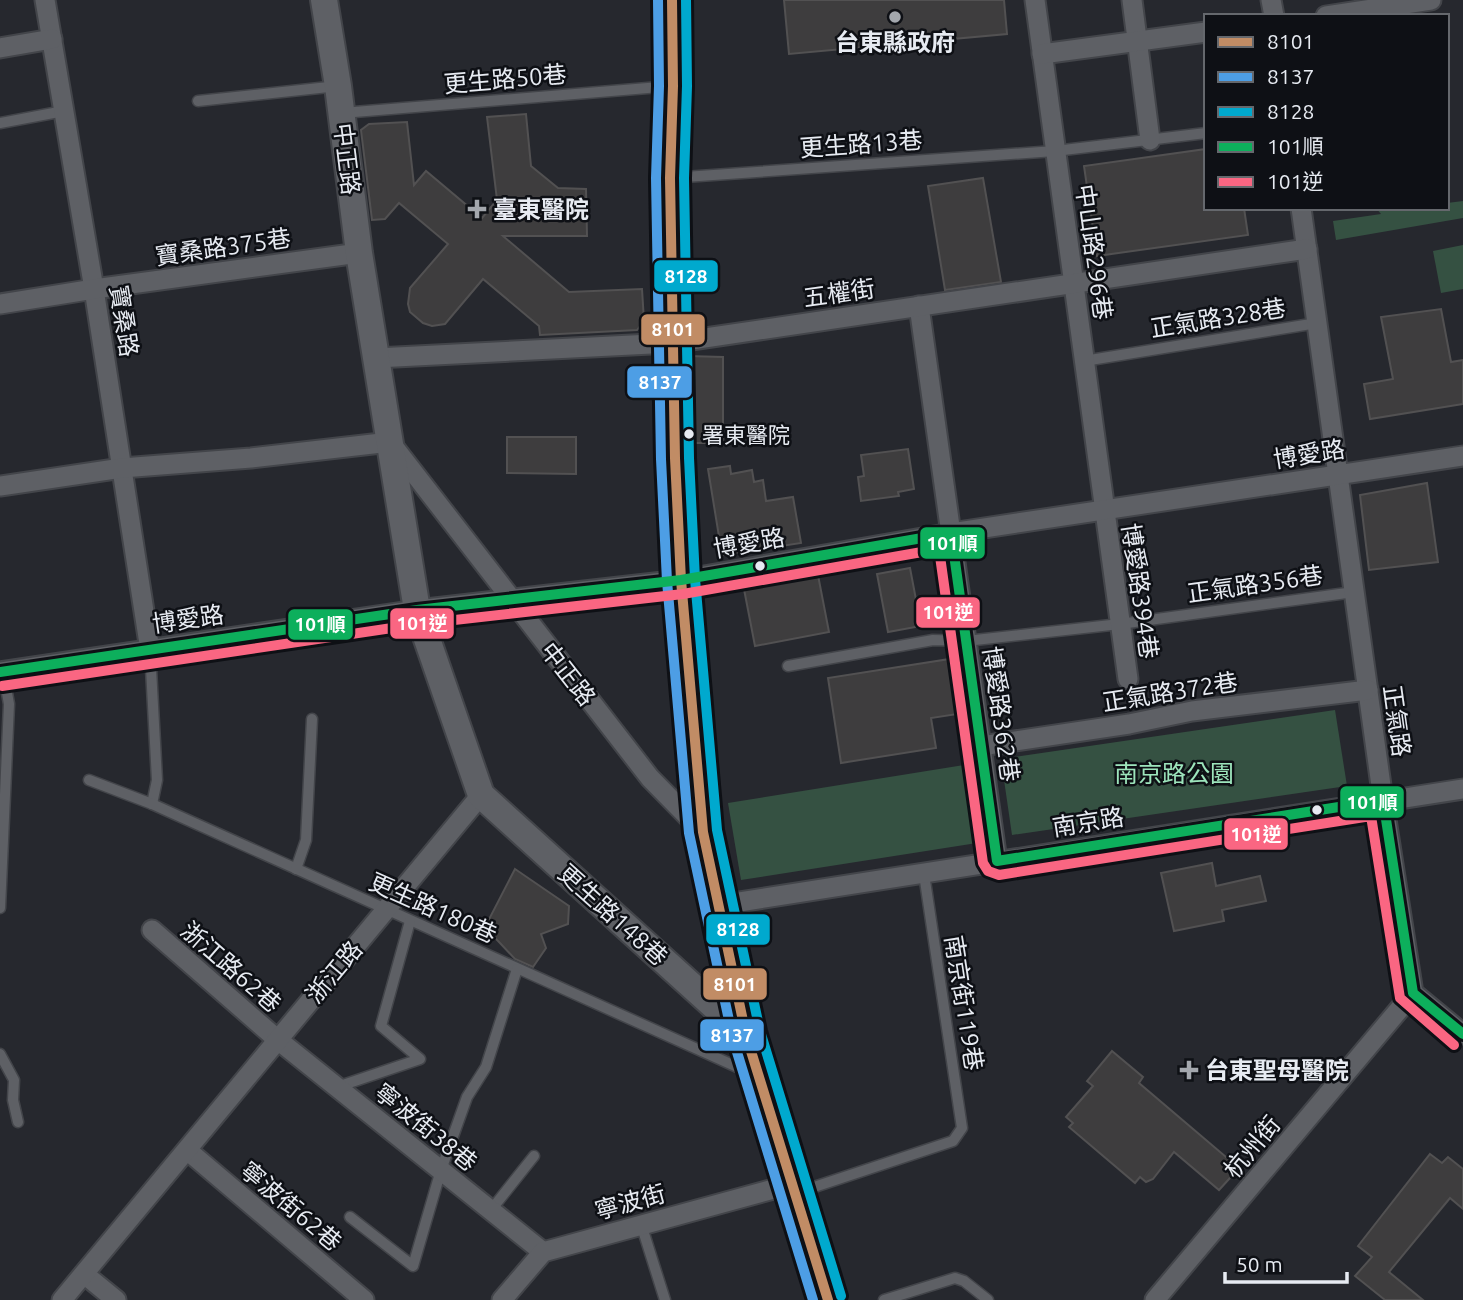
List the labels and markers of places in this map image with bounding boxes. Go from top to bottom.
marker: 台東縣政府 [887,9,903,25]
place label: 台東縣政府 [835,29,955,56]
place label: 臺東醫院 [493,196,589,223]
marker: 臺東醫院 [467,199,487,219]
place label: 署東醫院 [702,422,790,447]
marker: 署東醫院 [682,427,696,441]
unlabelled marker [753,559,767,573]
unlabelled marker [1310,803,1324,817]
place label: 台東聖母醫院 [1205,1057,1349,1084]
marker: 台東聖母醫院 [1179,1060,1199,1080]

